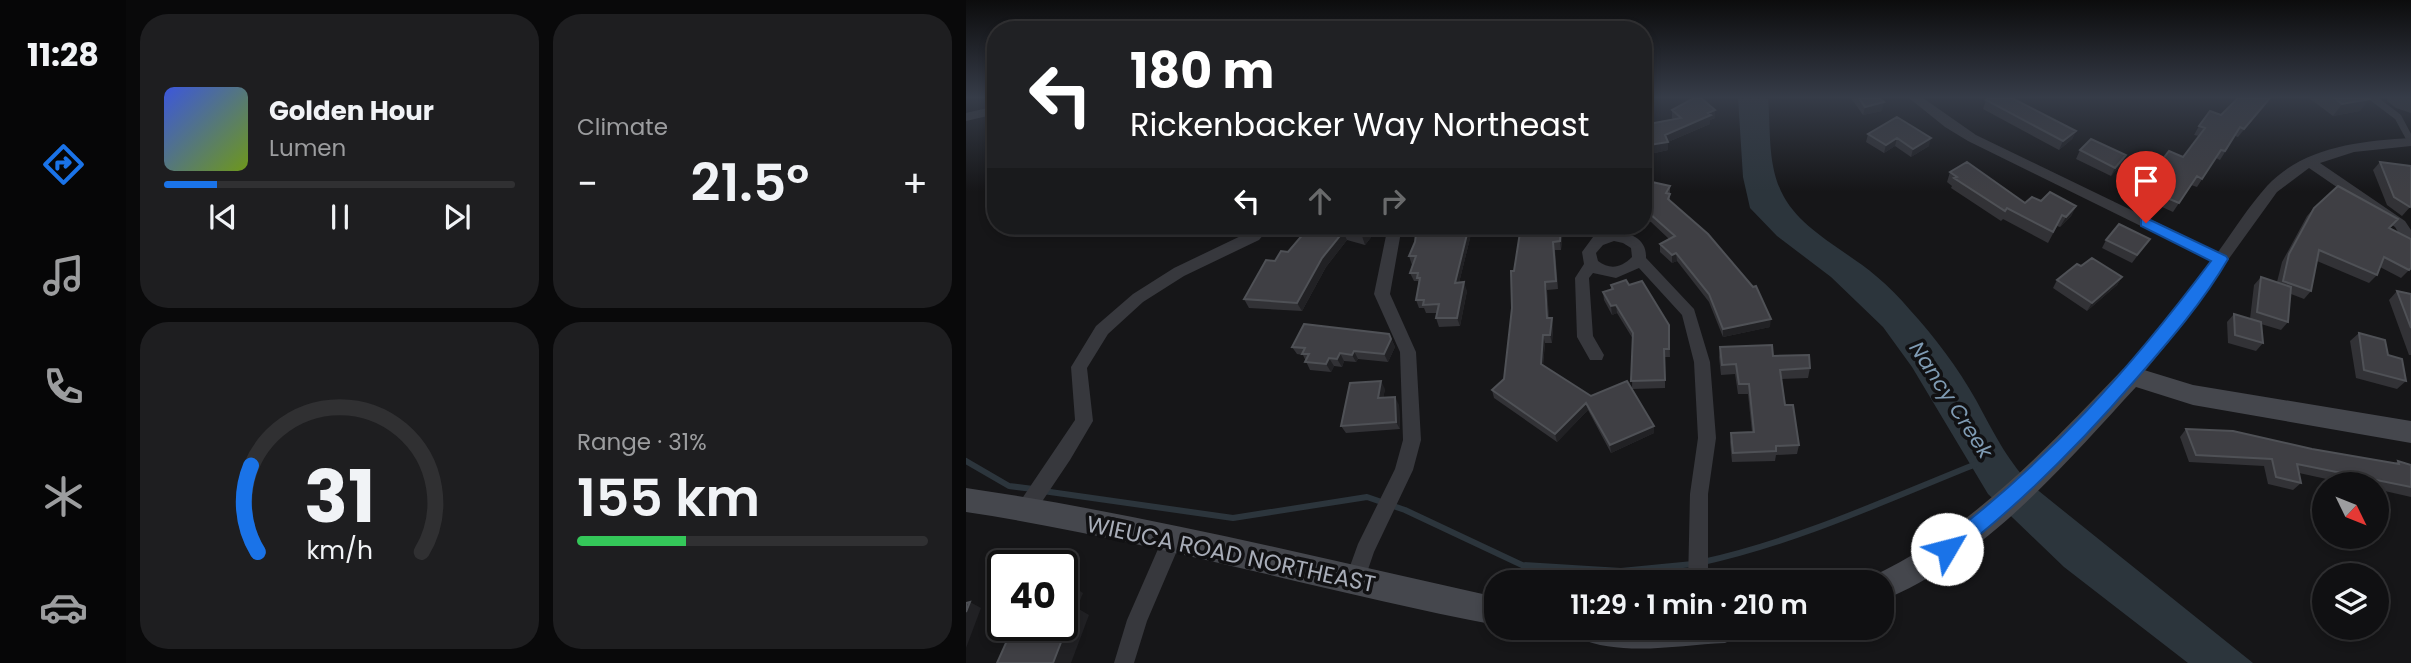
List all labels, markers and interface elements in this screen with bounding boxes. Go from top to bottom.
text: 11:28 [27,32,99,77]
text: 180 m [1130,37,1274,105]
icon: left [1015,49,1106,140]
text: Golden Hour [269,93,434,129]
text: Rickenbacker Way Northeast [1130,102,1589,147]
text: Climate [577,111,668,143]
text: Lumen [269,132,346,164]
icon: directions [39,140,88,189]
text: 21.5° [691,146,809,219]
pin [2116,151,2176,223]
text: − [577,157,598,210]
text: + [902,157,928,210]
icon: arrive [2127,162,2165,200]
icon: left [1228,182,1266,220]
icon: ahead [1301,182,1339,220]
icon: right [1374,182,1412,220]
icon: previous [204,198,242,236]
icon: pause [321,198,359,236]
icon: next [438,198,476,236]
icon: music [39,251,88,300]
water label: Nancy Creek [1903,336,2001,465]
icon: phone [39,362,88,411]
text: Range · 31% [577,426,707,458]
text: 31 [304,446,375,547]
text: 155 km [577,461,760,534]
icon: climate [39,472,88,521]
north arrow [2312,472,2389,550]
map controls [2312,472,2389,640]
street label: WIEUCA ROAD NORTHEAST [1084,508,1378,600]
position arrow [1910,512,1984,586]
text: km/h [306,532,373,567]
speed limit sign: 40 [987,550,1078,641]
button: layers [2312,563,2389,640]
icon: car [39,583,88,632]
text: 11:29 · 1 min · 210 m [1570,587,1808,623]

